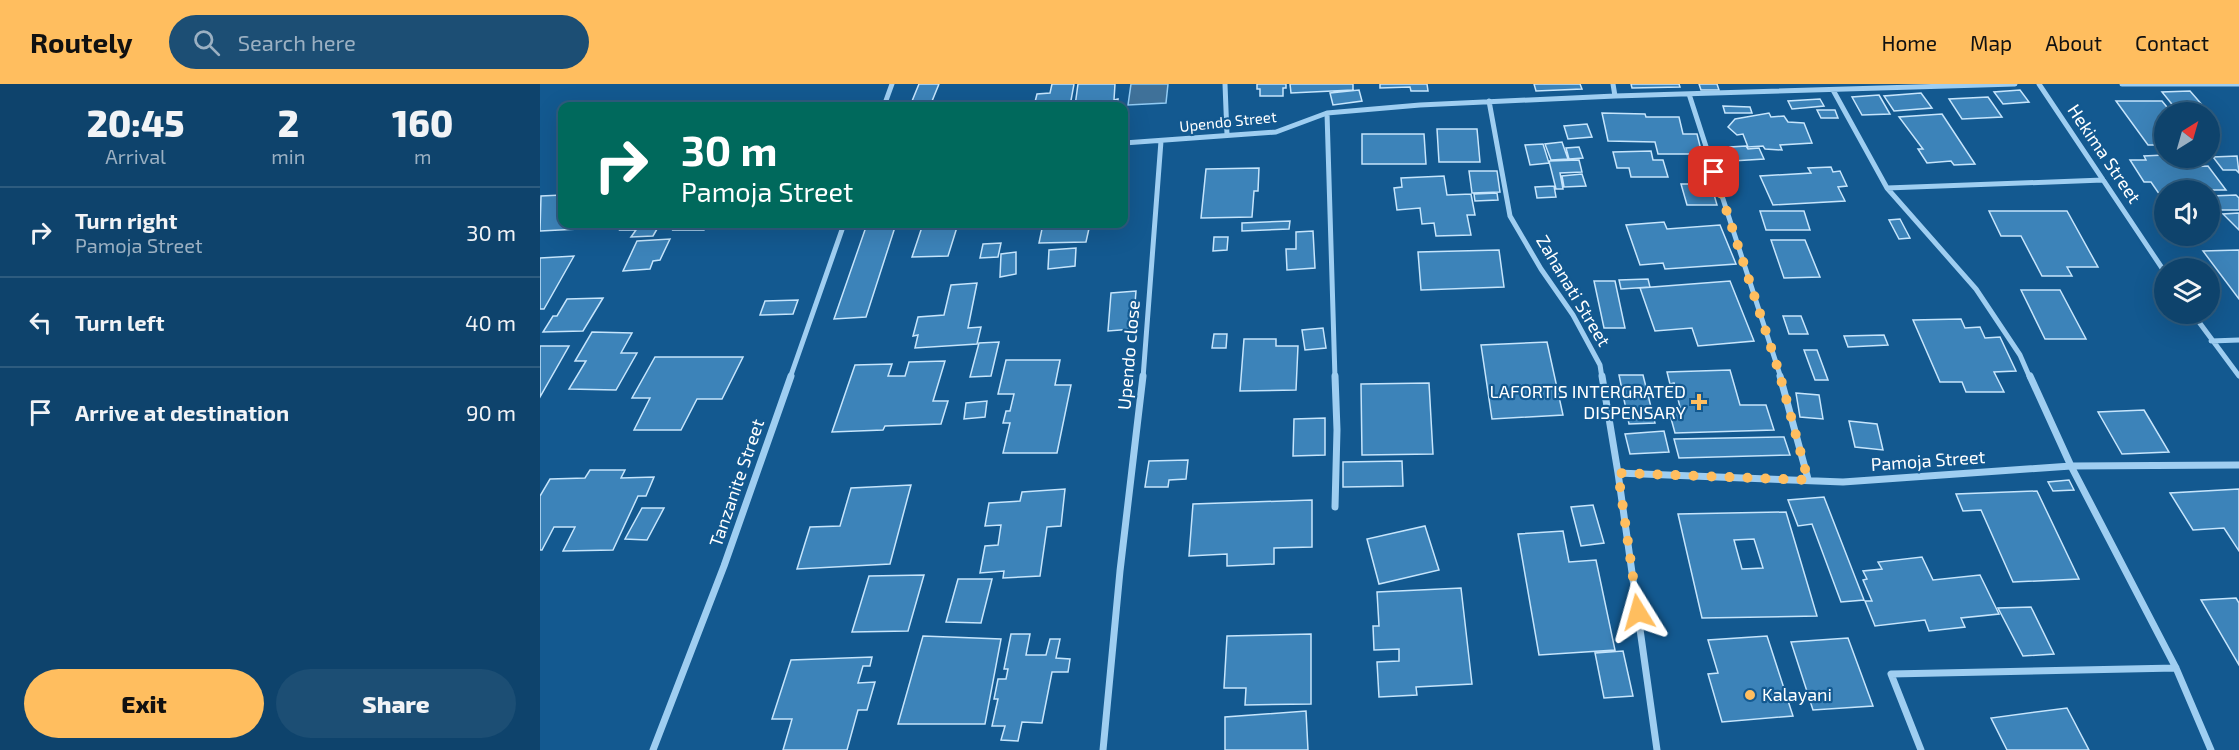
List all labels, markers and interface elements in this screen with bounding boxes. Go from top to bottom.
search box [169,15,589,69]
text: Routely [30,25,133,59]
icon: search [190,26,223,59]
text: Search here [238,29,356,55]
text: Home [1881,30,1937,55]
text: Map [1970,30,2012,55]
text: About [2045,30,2102,55]
text: Contact [2135,30,2209,55]
street label: Hekima Street [2064,100,2146,207]
text: 20:45 [87,101,185,144]
text: 2 [278,101,299,144]
text: 160 [392,101,453,144]
north arrow [2154,102,2220,168]
map controls [2154,102,2220,324]
street label: Upendo Street [1178,107,1278,135]
text: 30 m [681,124,777,174]
icon: right [582,126,660,204]
text: Arrival [105,144,166,168]
text: min [271,144,305,168]
text: m [414,144,431,168]
pin [1688,146,1739,197]
icon: arrive [1697,155,1730,188]
text: Pamoja Street [681,175,853,207]
button: sound [2154,180,2220,246]
text: Turn right [75,207,177,233]
icon: right [24,216,57,249]
text: 30 m [466,219,516,245]
street label: Zahanati Street [1532,231,1616,350]
text: Pamoja Street [75,233,203,257]
button: layers [2154,258,2220,324]
street label: Upendo close [1112,299,1144,411]
icon: left [24,306,57,339]
text: Turn left [75,309,164,335]
text: 40 m [465,309,516,335]
place label: LAFORTIS INTERGRATED DISPENSARY [1490,380,1687,423]
marker: LAFORTIS INTERGRATED DISPENSARY [1690,393,1708,411]
icon: arrive [24,396,57,429]
text: Arrive at destination [75,399,289,425]
text: 90 m [466,399,516,425]
street label: Tanzanite Street [704,416,768,549]
street label: Pamoja Street [1870,445,1986,475]
position arrow [1606,580,1670,644]
button: Exit [24,669,264,738]
button: Share [276,669,516,738]
place label: Kalayani [1762,683,1832,705]
marker: Kalayani [1743,688,1757,702]

